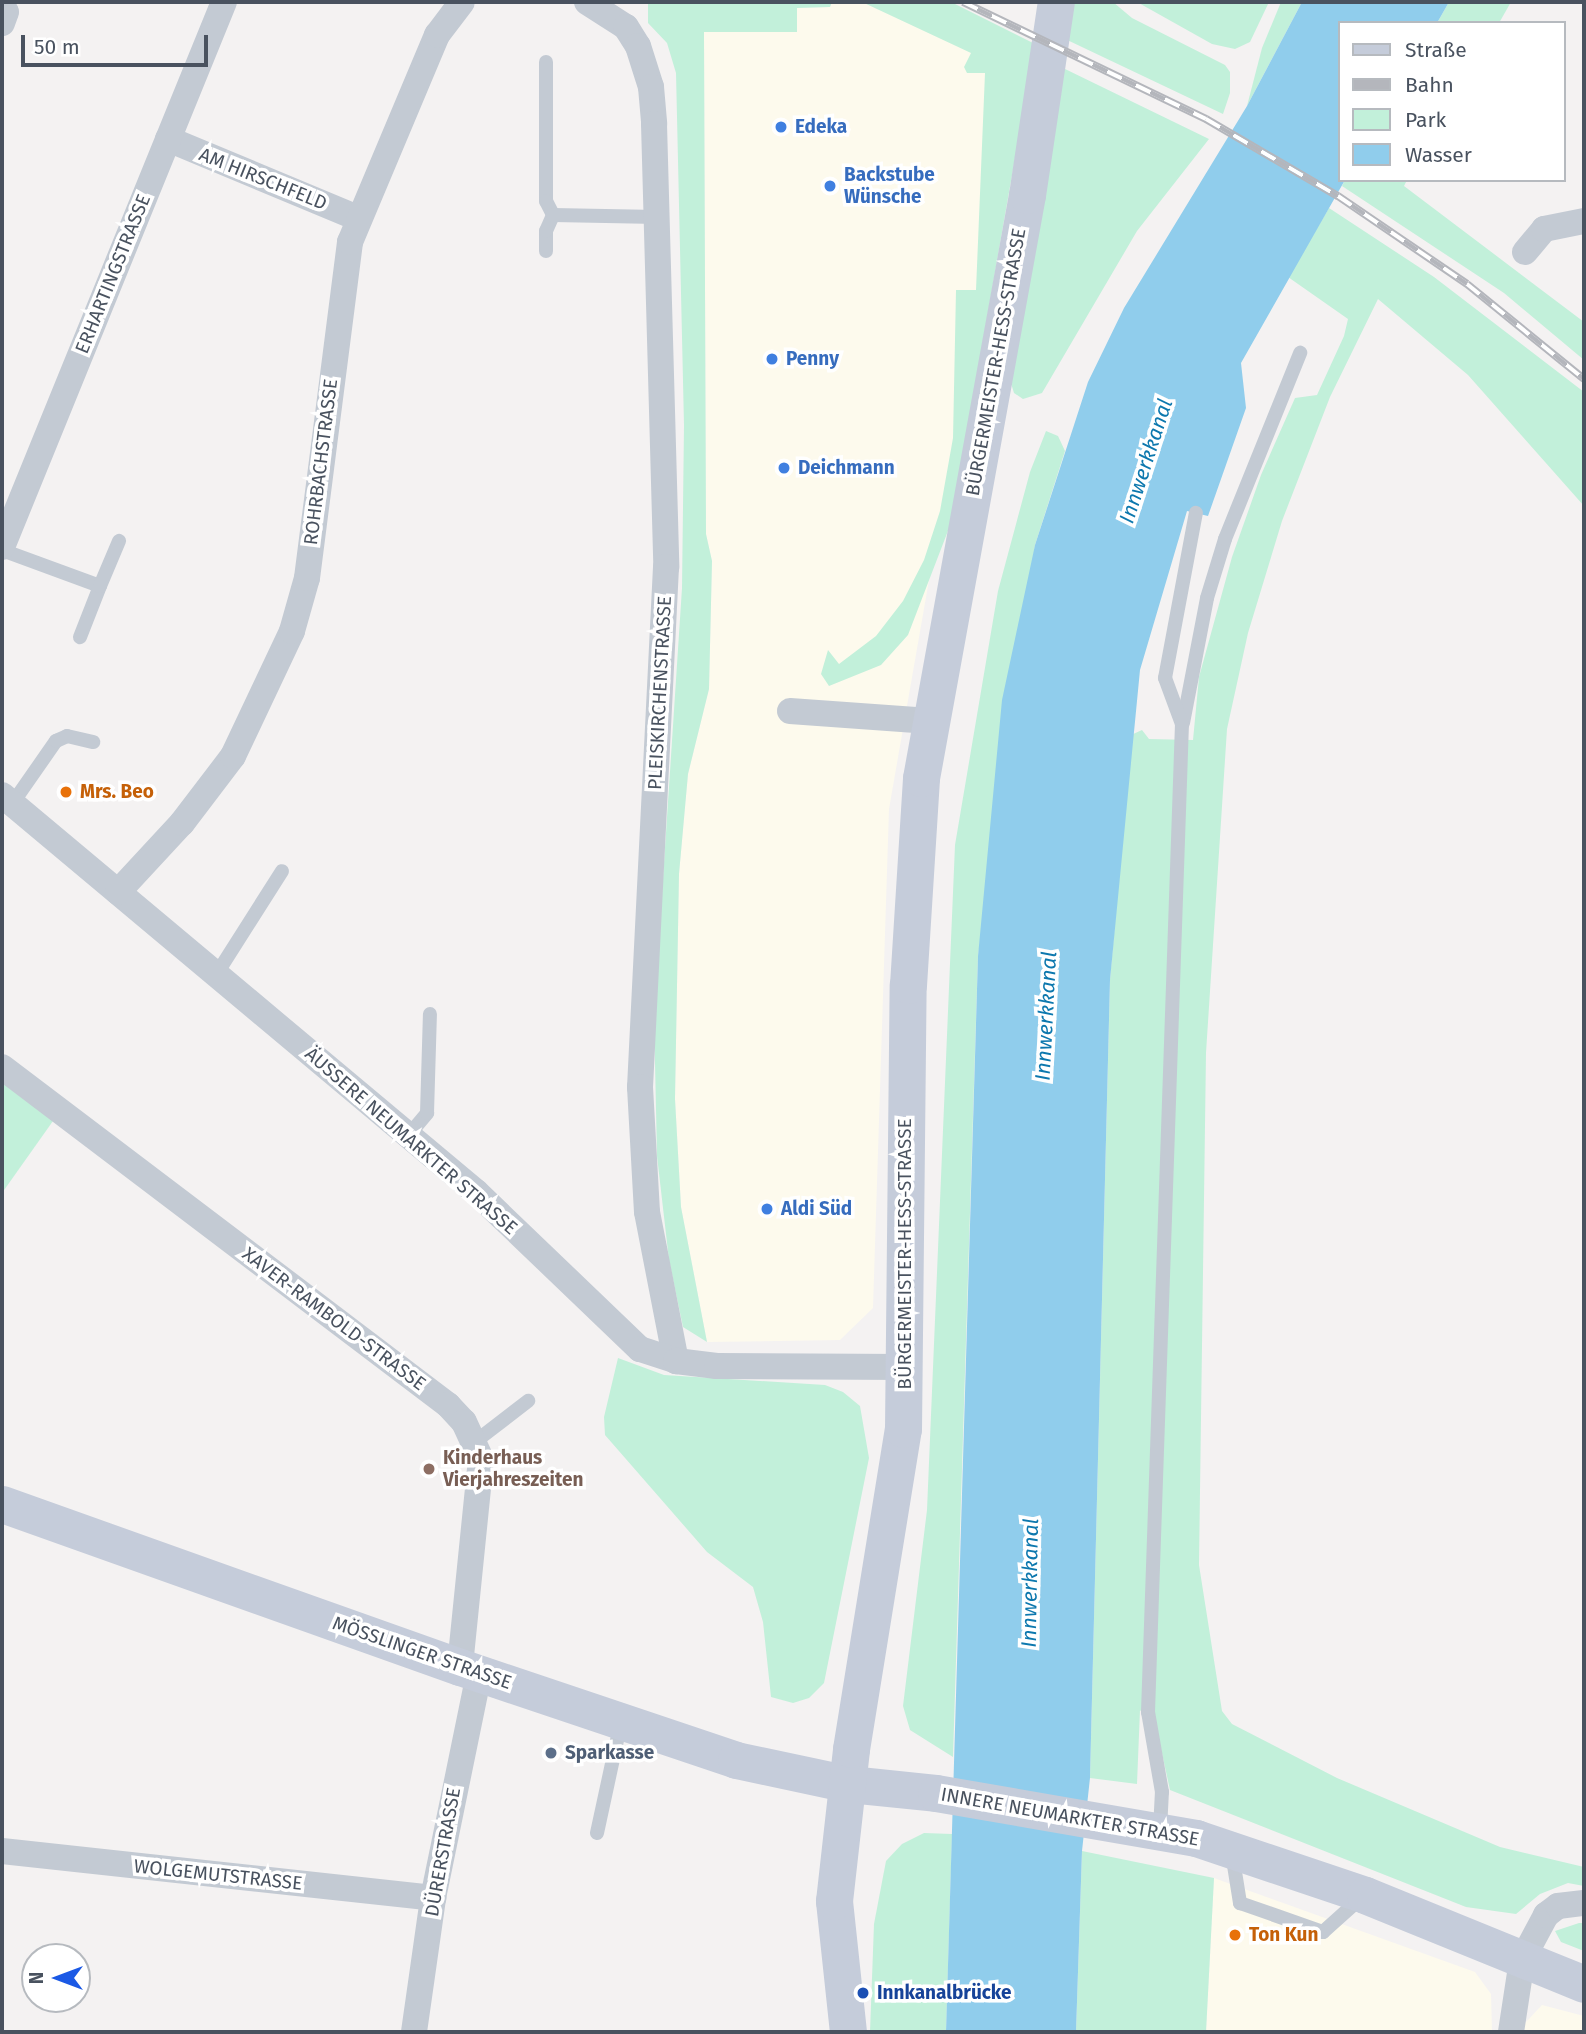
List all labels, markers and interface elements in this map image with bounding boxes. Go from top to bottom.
scale bar [24,21,212,65]
legend [1338,21,1565,182]
text: 50 m [34,34,80,60]
text: Straße [1405,37,1467,63]
text: Bahn [1405,72,1454,98]
text: Park [1405,107,1446,133]
place label: Edeka [795,116,847,138]
marker: Edeka [773,119,789,135]
text: Wasser [1405,142,1472,168]
street label: AM HIRSCHFELD [196,143,330,215]
place label: Backstube Wünsche [844,164,935,208]
marker: Backstube Wünsche [822,178,838,194]
street label: ERHARTINGSTRASSE [71,191,155,357]
street label: BÜRGERMEISTER-HESS-STRASSE [961,226,1031,498]
place label: Penny [786,348,839,370]
marker: Penny [764,351,780,367]
street label: ROHRBACHSTRASSE [299,378,343,546]
water label: Innwerkkanal [1114,396,1178,526]
place label: Deichmann [798,457,895,479]
marker: Deichmann [776,460,792,476]
street label: PLEISKIRCHENSTRASSE [644,595,676,791]
place label: Mrs. Beo [80,781,154,803]
marker: Mrs. Beo [58,784,74,800]
water label: Innwerkkanal [1030,951,1062,1081]
street label: ÄUSSERE NEUMARKTER STRASSE [300,1043,522,1239]
street label: BÜRGERMEISTER-HESS-STRASSE [894,1118,916,1390]
place label: Aldi Süd [781,1198,852,1220]
marker: Aldi Süd [759,1201,775,1217]
street label: XAVER-RAMBOLD-STRASSE [238,1243,430,1395]
place label: Kinderhaus Vierjahreszeiten [443,1447,583,1491]
marker: Kinderhaus Vierjahreszeiten [421,1461,437,1477]
water label: Innwerkkanal [1016,1518,1044,1648]
street label: MÖSSLINGER STRASSE [330,1612,514,1694]
place label: Sparkasse [565,1742,654,1764]
marker: Sparkasse [543,1745,559,1761]
street label: INNERE NEUMARKTER STRASSE [939,1783,1201,1851]
street label: DÜRERSTRASSE [420,1786,466,1918]
street label: WOLGEMUTSTRASSE [133,1855,303,1895]
place label: Ton Kun [1249,1924,1318,1946]
marker: Ton Kun [1227,1927,1243,1943]
north arrow [21,1943,91,2013]
text: N [25,1972,48,1984]
place label: Innkanalbrücke [877,1982,1012,2004]
marker: Innkanalbrücke [855,1985,871,2001]

